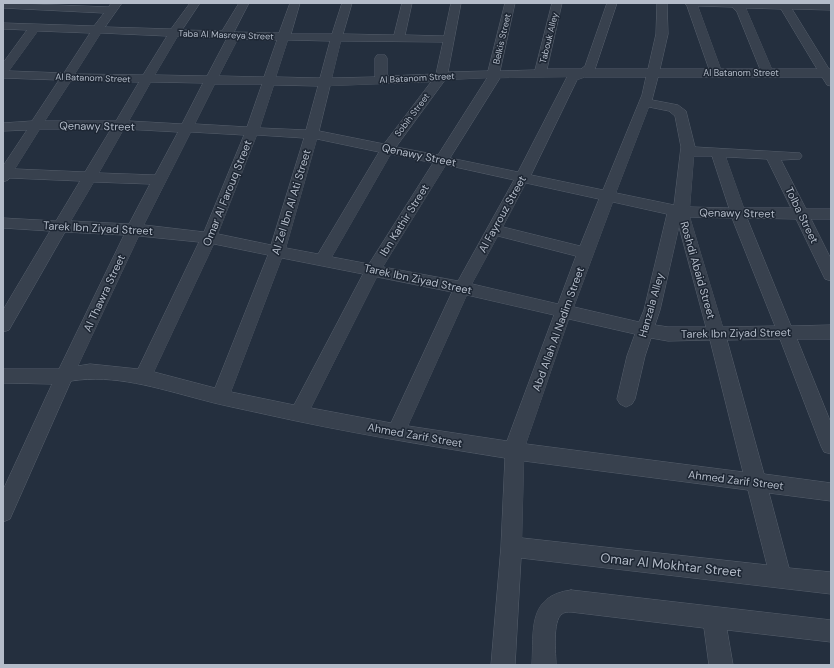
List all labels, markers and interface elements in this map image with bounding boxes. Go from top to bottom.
street label: Tabouk Alley [537,11,561,65]
street label: Belkis Street [490,12,514,66]
street label: Taba Al Masreya Street [178,27,274,43]
street label: Al Batanom Street [703,67,779,79]
street label: Al Batanom Street [379,70,455,86]
street label: Al Batanom Street [55,71,131,85]
street label: Sobih Street [392,90,433,139]
street label: Qenawy Street [59,118,135,134]
street label: Omar Al Farouq Street [199,138,255,248]
street label: Qenawy Street [381,140,457,170]
street label: Al Zel Ibn Al Ati Street [268,148,314,256]
street label: Al Fayrouz Street [475,173,529,255]
street label: Ibn Kathir Street [376,181,432,259]
street label: Tolba Street [782,184,822,246]
street label: Qenawy Street [699,205,775,221]
street label: Tarek Ibn Ziyad Street [43,218,153,238]
street label: Roshdi Abaid Street [677,220,719,320]
street label: Al Thawra Street [80,252,128,334]
street label: Tarek Ibn Ziyad Street [363,261,473,297]
street label: Abd Allah Al Nadim Street [529,265,587,393]
street label: Hanzala Alley [635,271,667,339]
street label: Tarek Ibn Ziyad Street [681,325,791,341]
street label: Ahmed Zarif Street [367,420,463,450]
street label: Ahmed Zarif Street [688,467,784,493]
street label: Omar Al Mokhtar Street [600,549,742,581]

